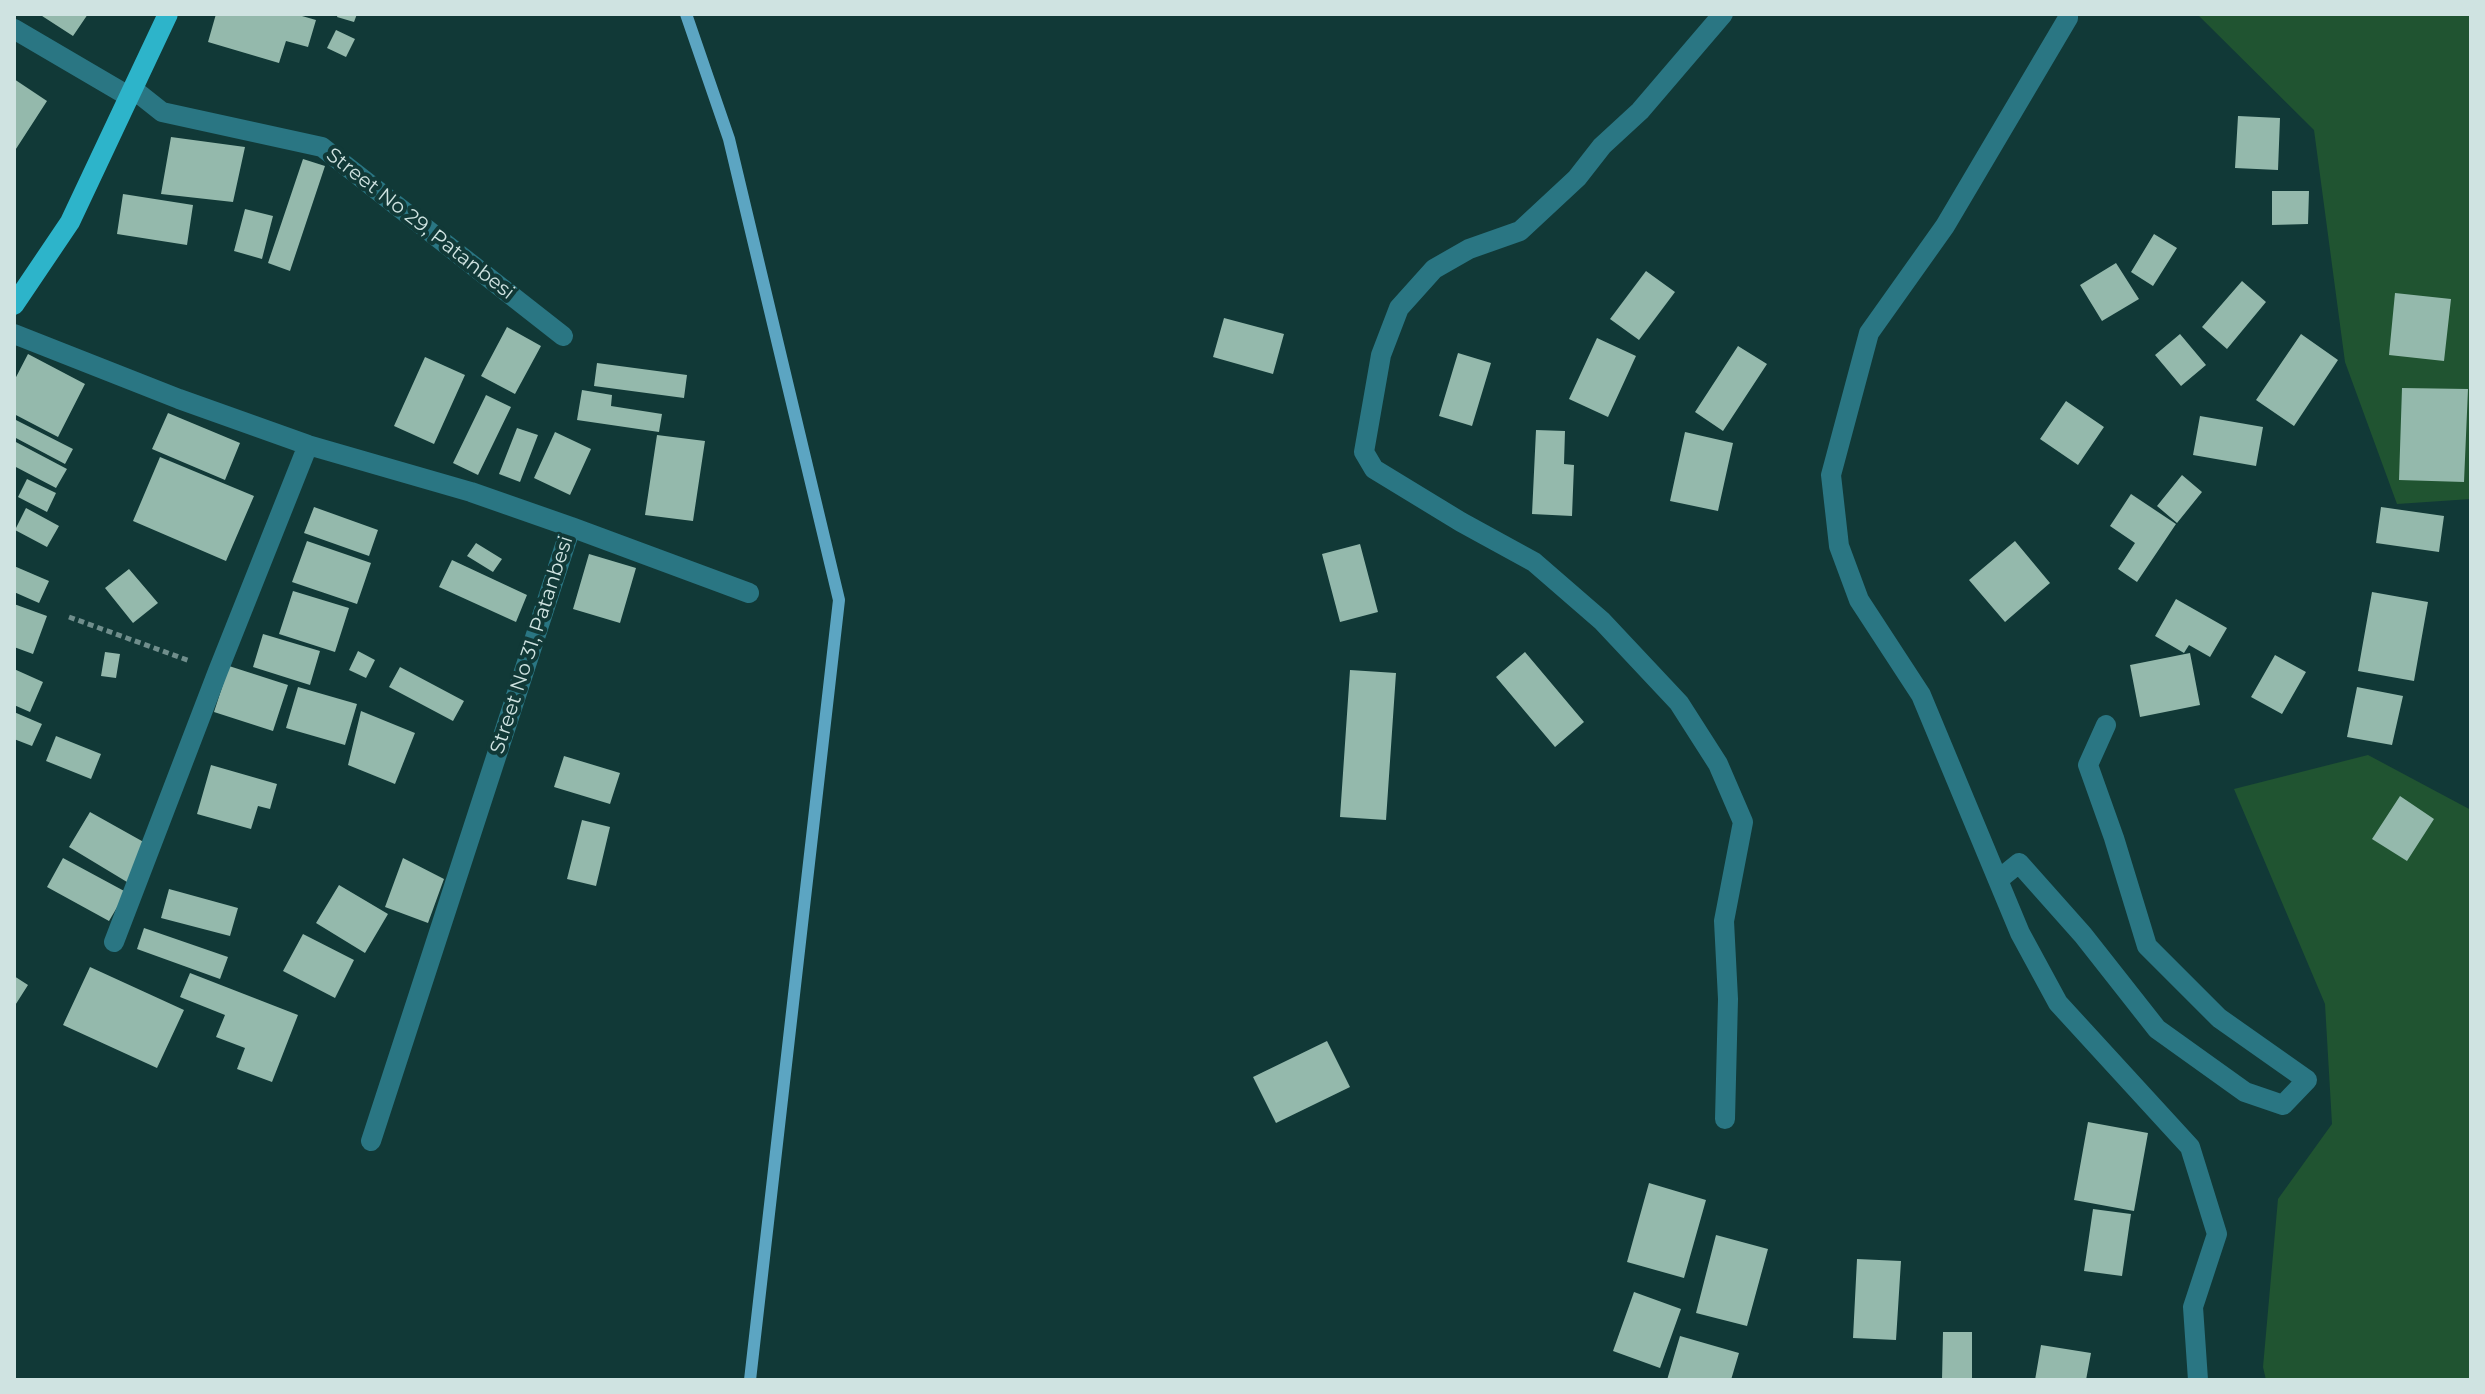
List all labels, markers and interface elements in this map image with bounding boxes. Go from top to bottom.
street label: Street No 29, Patanbesi [321,143,519,305]
street label: Street No 31, Patanbesi [485,533,579,757]

